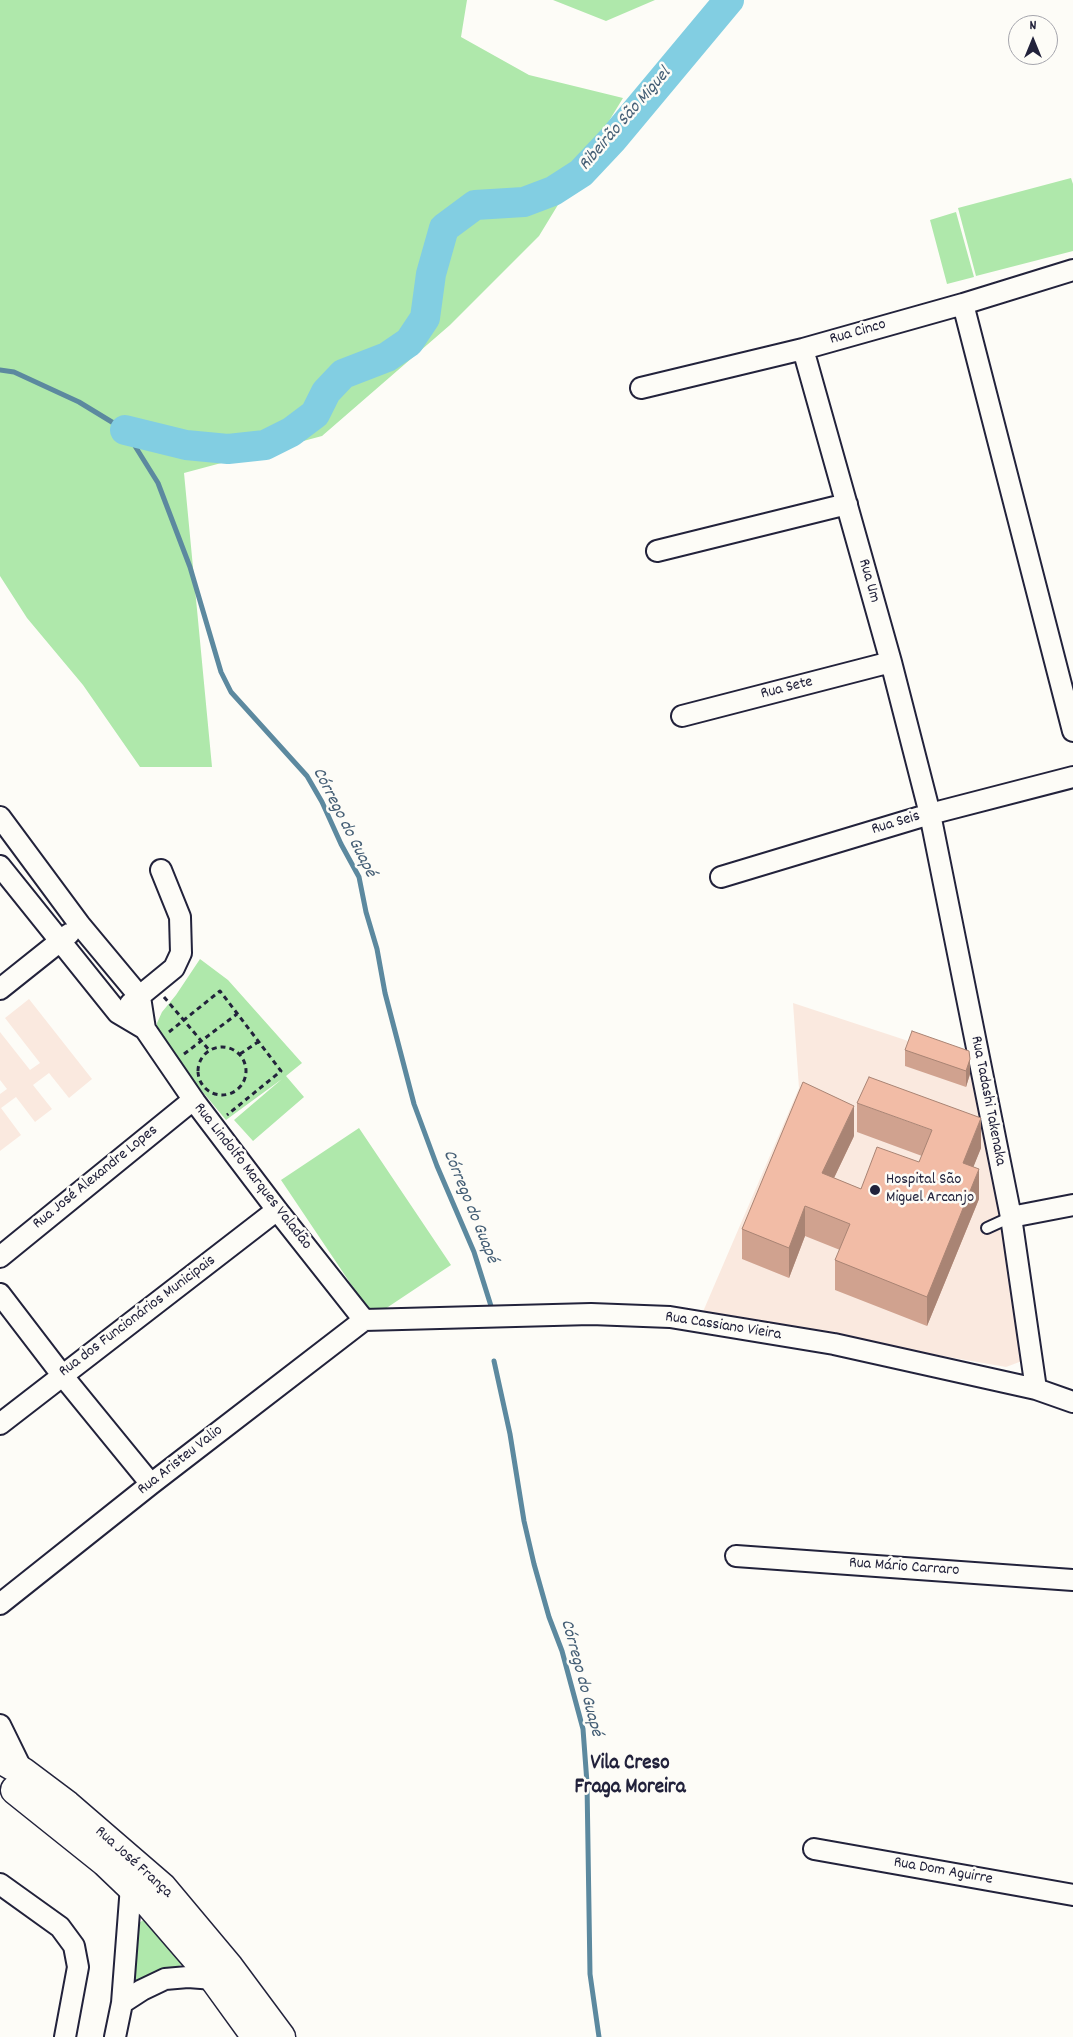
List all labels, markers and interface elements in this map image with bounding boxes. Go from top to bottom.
north arrow [1008,15,1058,65]
text: N [1030,16,1036,36]
water label: Ribeirão São Miguel [575,64,677,176]
street label: Rua Cinco [828,316,888,350]
street label: Rua Um [853,557,883,605]
street label: Rua Sete [759,673,815,705]
water label: Córrego do Guapé [306,765,380,881]
street label: Rua Seis [869,808,923,840]
street label: Rua Tadashi Takenaka [965,1034,1009,1168]
street label: Rua Lindolfo Marques Valadão [189,1100,315,1254]
street label: Rua José Alexandre Lopes [30,1122,162,1234]
water label: Córrego do Guapé [436,1147,502,1267]
place label: Hospital São Miguel Arcanjo [886,1171,974,1209]
marker: Hospital São Miguel Arcanjo [868,1183,882,1197]
street label: Rua dos Funcionários Municipais [56,1252,220,1382]
street label: Rua Cassiano Vieira [664,1308,782,1346]
street label: Rua Aristeu Valio [135,1422,227,1500]
street label: Rua Mário Carraro [848,1555,960,1581]
water label: Córrego do Guapé [554,1617,606,1739]
district label: Vila Creso Fraga Moreira [574,1752,686,1802]
street label: Rua José França [90,1823,176,1903]
street label: Rua Dom Aguirre [892,1854,994,1890]

